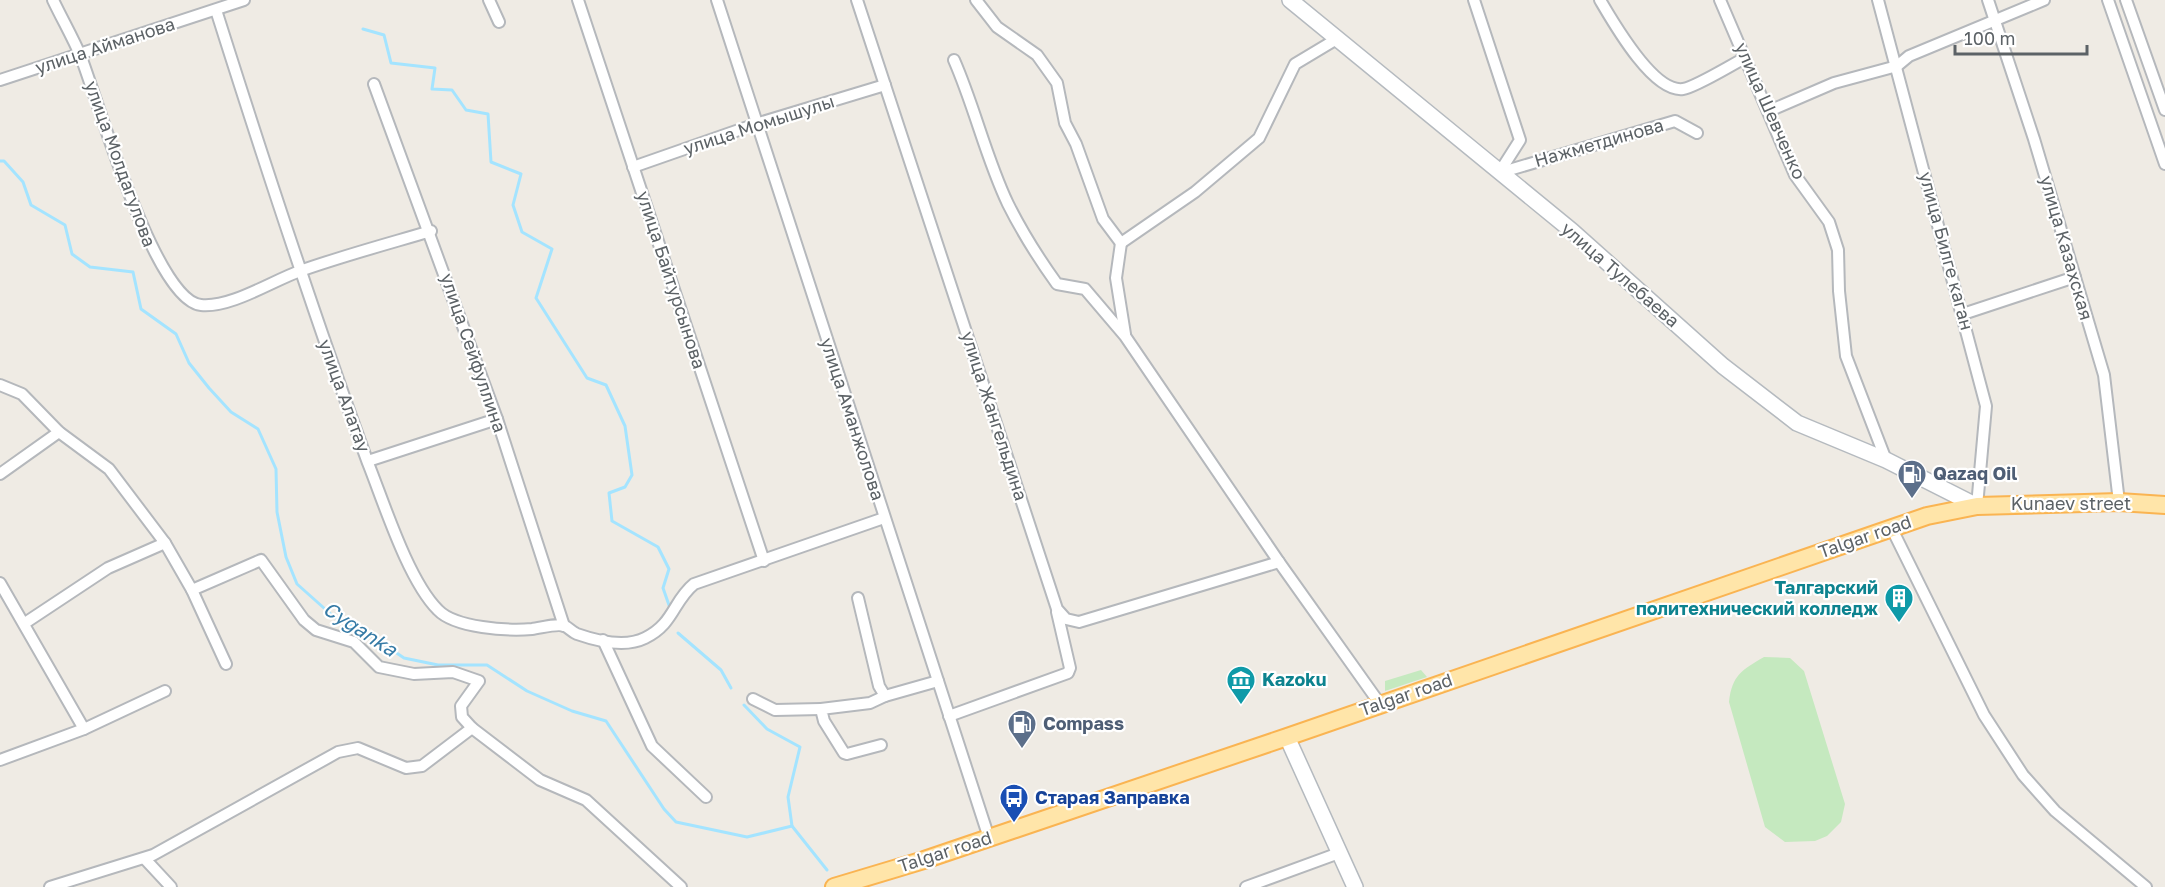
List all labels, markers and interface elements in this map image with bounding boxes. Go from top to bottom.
street label: улица Айманова [32,12,177,78]
scale bar [1955,18,2087,56]
text: 100 m [1964,27,2015,49]
street label: улица Шевченко [1731,39,1811,182]
street label: улица Молдагулова [81,78,161,250]
street label: улица Момышулы [680,89,837,159]
street label: Нажметдинова [1531,113,1666,171]
street label: улица Билге каган [1915,169,1979,332]
street label: улица Казахская [2036,173,2098,323]
street label: улица Байтурсынова [633,188,711,371]
street label: улица Тулебаева [1557,217,1684,332]
street label: улица Сейфуллина [436,270,511,435]
street label: улица Жангельдина [957,328,1033,503]
street label: улица Аманжолова [816,335,890,503]
street label: улица Алатау [314,336,376,455]
fuel station icon: Qazaq Oil [1896,458,1928,500]
place label: Qazaq Oil [1933,462,2017,484]
street label: Kunaev street [2011,492,2131,514]
street label: Talgar road [1815,510,1914,562]
place label: Талгарский политехнический колледж [1636,576,1878,619]
building icon: Талгарский политехнический колледж [1883,582,1915,624]
water label: Cyganka [319,596,402,662]
museum icon: Kazoku [1225,664,1257,706]
place label: Kazoku [1262,668,1326,690]
street label: Talgar road [1356,668,1455,720]
fuel station icon: Compass [1006,708,1038,750]
place label: Compass [1043,712,1124,734]
bus stop icon: Старая Заправка [998,782,1030,824]
place label: Старая Заправка [1035,786,1190,808]
street label: Talgar road [895,826,994,876]

